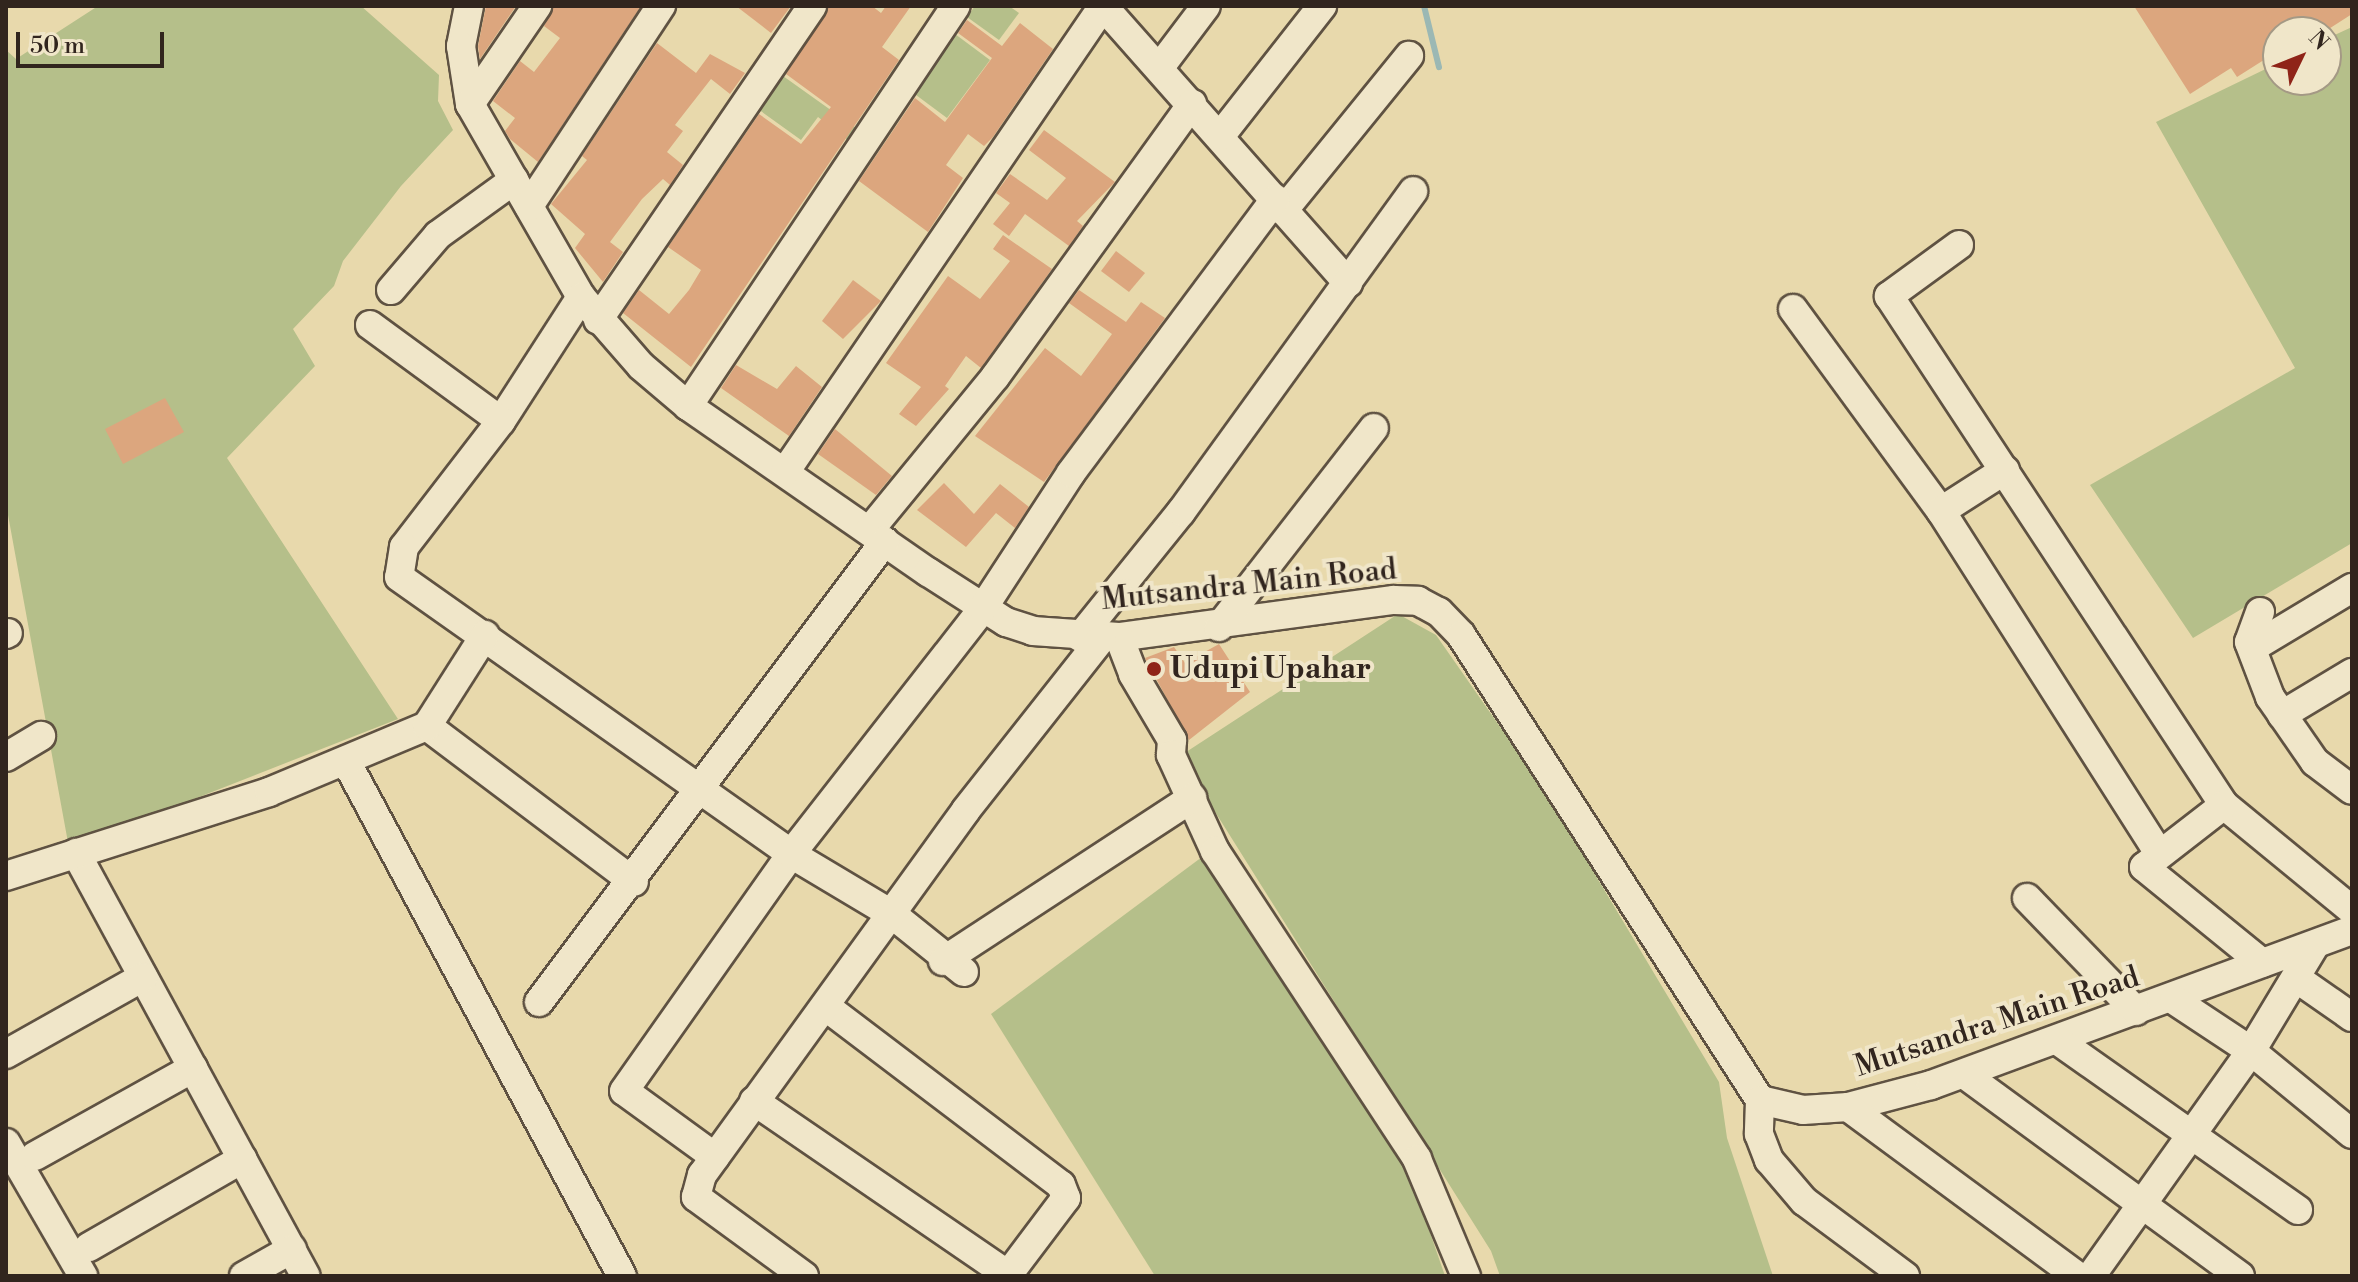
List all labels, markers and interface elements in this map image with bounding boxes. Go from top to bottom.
scale bar [20,16,168,66]
north arrow [2262,16,2342,96]
text: N [2303,25,2334,56]
text: 50 m [30,31,85,61]
street label: Mutsandra Main Road [1099,552,1399,618]
place label: Udupi Upahar [1170,651,1371,687]
marker: Udupi Upahar [1145,660,1163,678]
street label: Mutsandra Main Road [1850,959,2144,1085]

